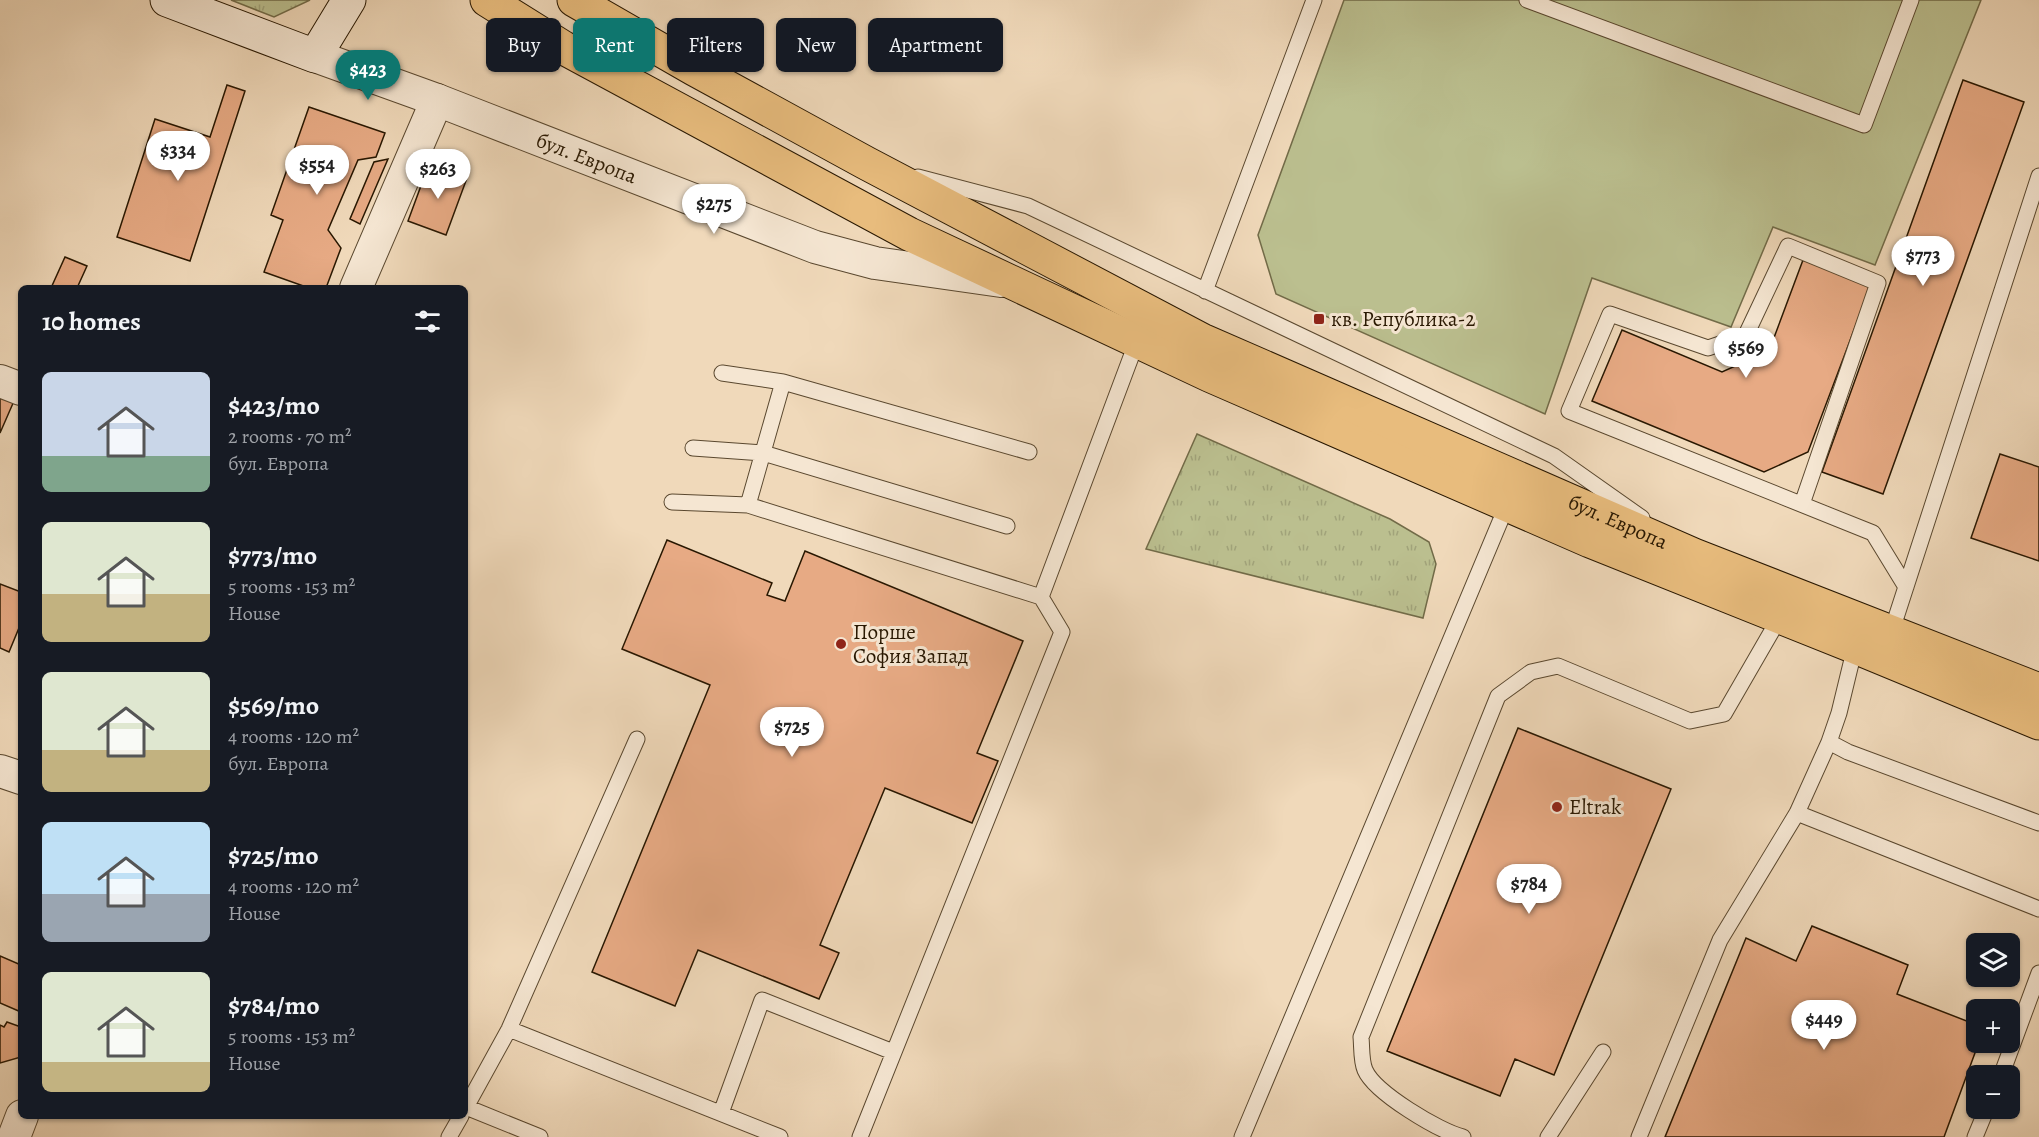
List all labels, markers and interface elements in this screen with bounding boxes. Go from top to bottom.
chip: Buy [486,18,561,72]
chip: Rent [573,18,655,72]
chip: Filters [667,18,764,72]
chip: New [776,18,856,72]
chip: Apartment [868,18,1003,72]
pin: $423 [332,50,404,101]
text: $423 [350,56,386,83]
street label: бул. Европа [532,126,641,190]
pin: $334 [142,131,214,182]
text: $334 [160,137,196,164]
pin: $554 [281,145,353,196]
pin: $263 [402,149,474,200]
text: $554 [299,151,335,178]
text: $263 [420,155,456,182]
pin: $275 [678,184,750,235]
text: $275 [696,190,732,217]
pin: $773 [1887,236,1959,287]
text: $773 [1906,242,1941,269]
text: 10 homes [42,304,141,339]
icon: filters [411,305,444,338]
place label: кв. Република-2 [1331,305,1476,333]
marker: кв. Република-2 [1312,312,1326,326]
pin: $569 [1710,328,1782,379]
text: $569 [1728,334,1764,361]
text: $423/mo [228,388,320,423]
icon: home [90,396,162,468]
text: 2 rooms · 70 m² [228,423,352,450]
text: бул. Европа [228,450,329,477]
street label: бул. Европа [1564,488,1672,556]
text: $773/mo [228,538,317,573]
icon: home [90,546,162,618]
text: 5 rooms · 153 m² [228,573,355,600]
text: House [228,600,280,627]
place label: Порше София Запад [853,618,968,670]
marker: Порше София Запад [834,637,848,651]
text: $569/mo [228,688,319,723]
icon: home [90,696,162,768]
pin: $725 [756,707,828,758]
text: $725 [774,713,810,740]
text: 4 rooms · 120 m² [228,723,359,750]
text: бул. Европа [228,750,329,777]
place label: Eltrak [1569,793,1622,821]
marker: Eltrak [1550,800,1564,814]
text: $725/mo [228,838,319,873]
icon: home [90,846,162,918]
pin: $784 [1493,864,1565,915]
text: $784 [1511,870,1547,897]
text: 4 rooms · 120 m² [228,873,359,900]
text: House [228,900,280,927]
map controls [1966,933,2020,1119]
button: layers [1966,933,2020,987]
text: $784/mo [228,988,320,1023]
icon: home [90,996,162,1068]
button: + [1966,999,2020,1053]
pin: $449 [1788,1000,1860,1051]
text: $449 [1805,1006,1843,1033]
text: 5 rooms · 153 m² [228,1023,355,1050]
text: House [228,1050,280,1077]
button: − [1966,1065,2020,1119]

